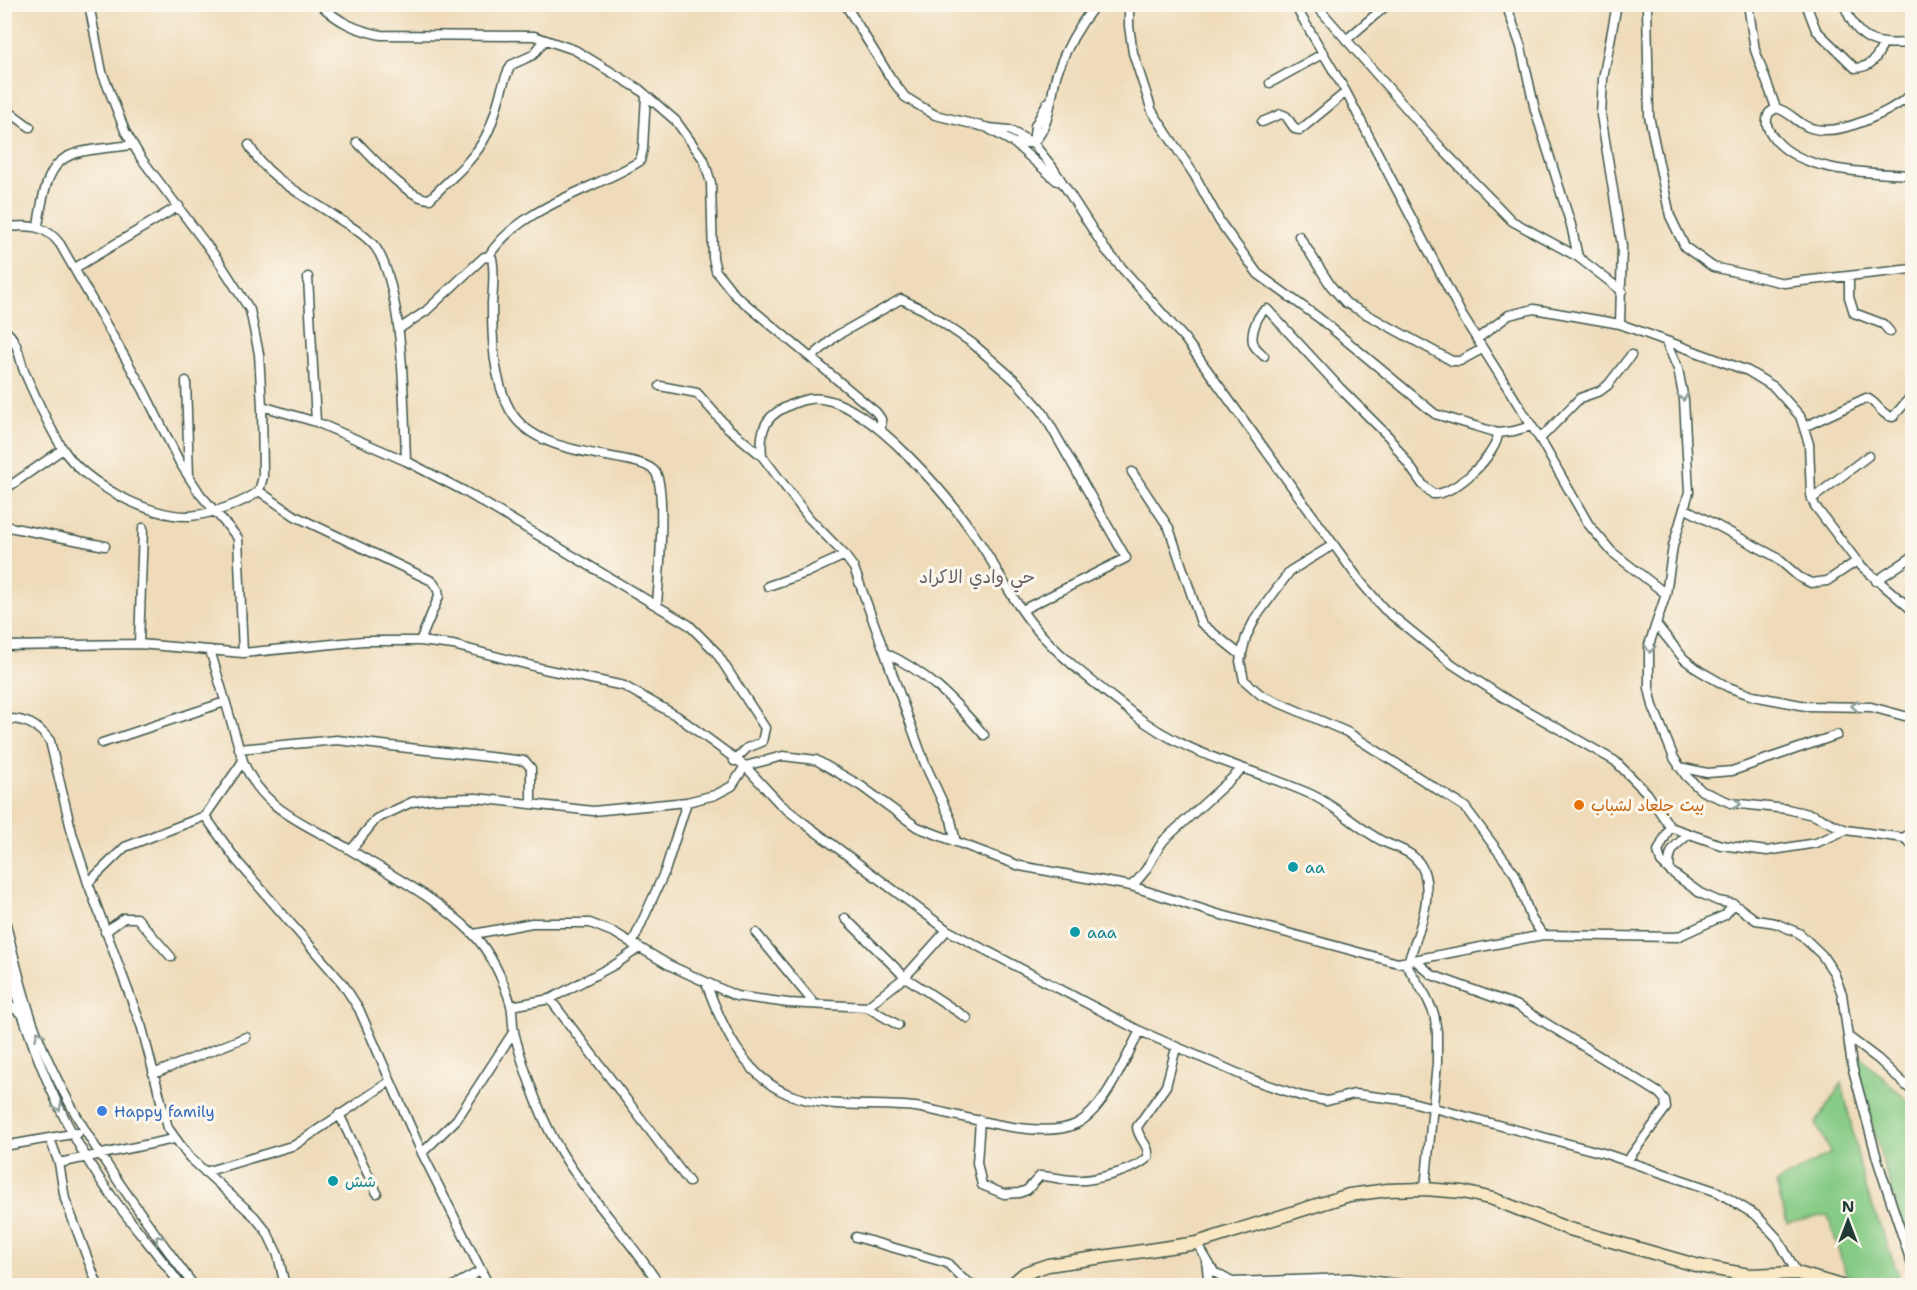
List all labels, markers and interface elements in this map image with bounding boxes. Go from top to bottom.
one-way arrow [1676,393,1689,402]
district label: حي وادي الاكراد [919,565,1035,593]
one-way arrow [1644,644,1657,654]
one-way arrow [1851,699,1860,712]
place label: بيت جلعاد لشباب [1591,795,1704,816]
one-way arrow [1732,797,1742,809]
marker: بيت جلعاد لشباب [1572,798,1586,812]
place label: aa [1305,857,1325,878]
marker: aa [1286,860,1300,874]
place label: aaa [1087,922,1117,943]
marker: aaa [1068,925,1082,939]
one-way arrow [34,1031,46,1042]
one-way arrow [51,1100,63,1111]
place label: Happy family [114,1101,215,1122]
marker: Happy family [95,1104,109,1118]
place label: شش [345,1171,376,1192]
marker: شش [326,1174,340,1188]
north arrow [1818,1191,1878,1251]
text: N [1842,1196,1854,1217]
one-way arrow [155,1234,166,1245]

